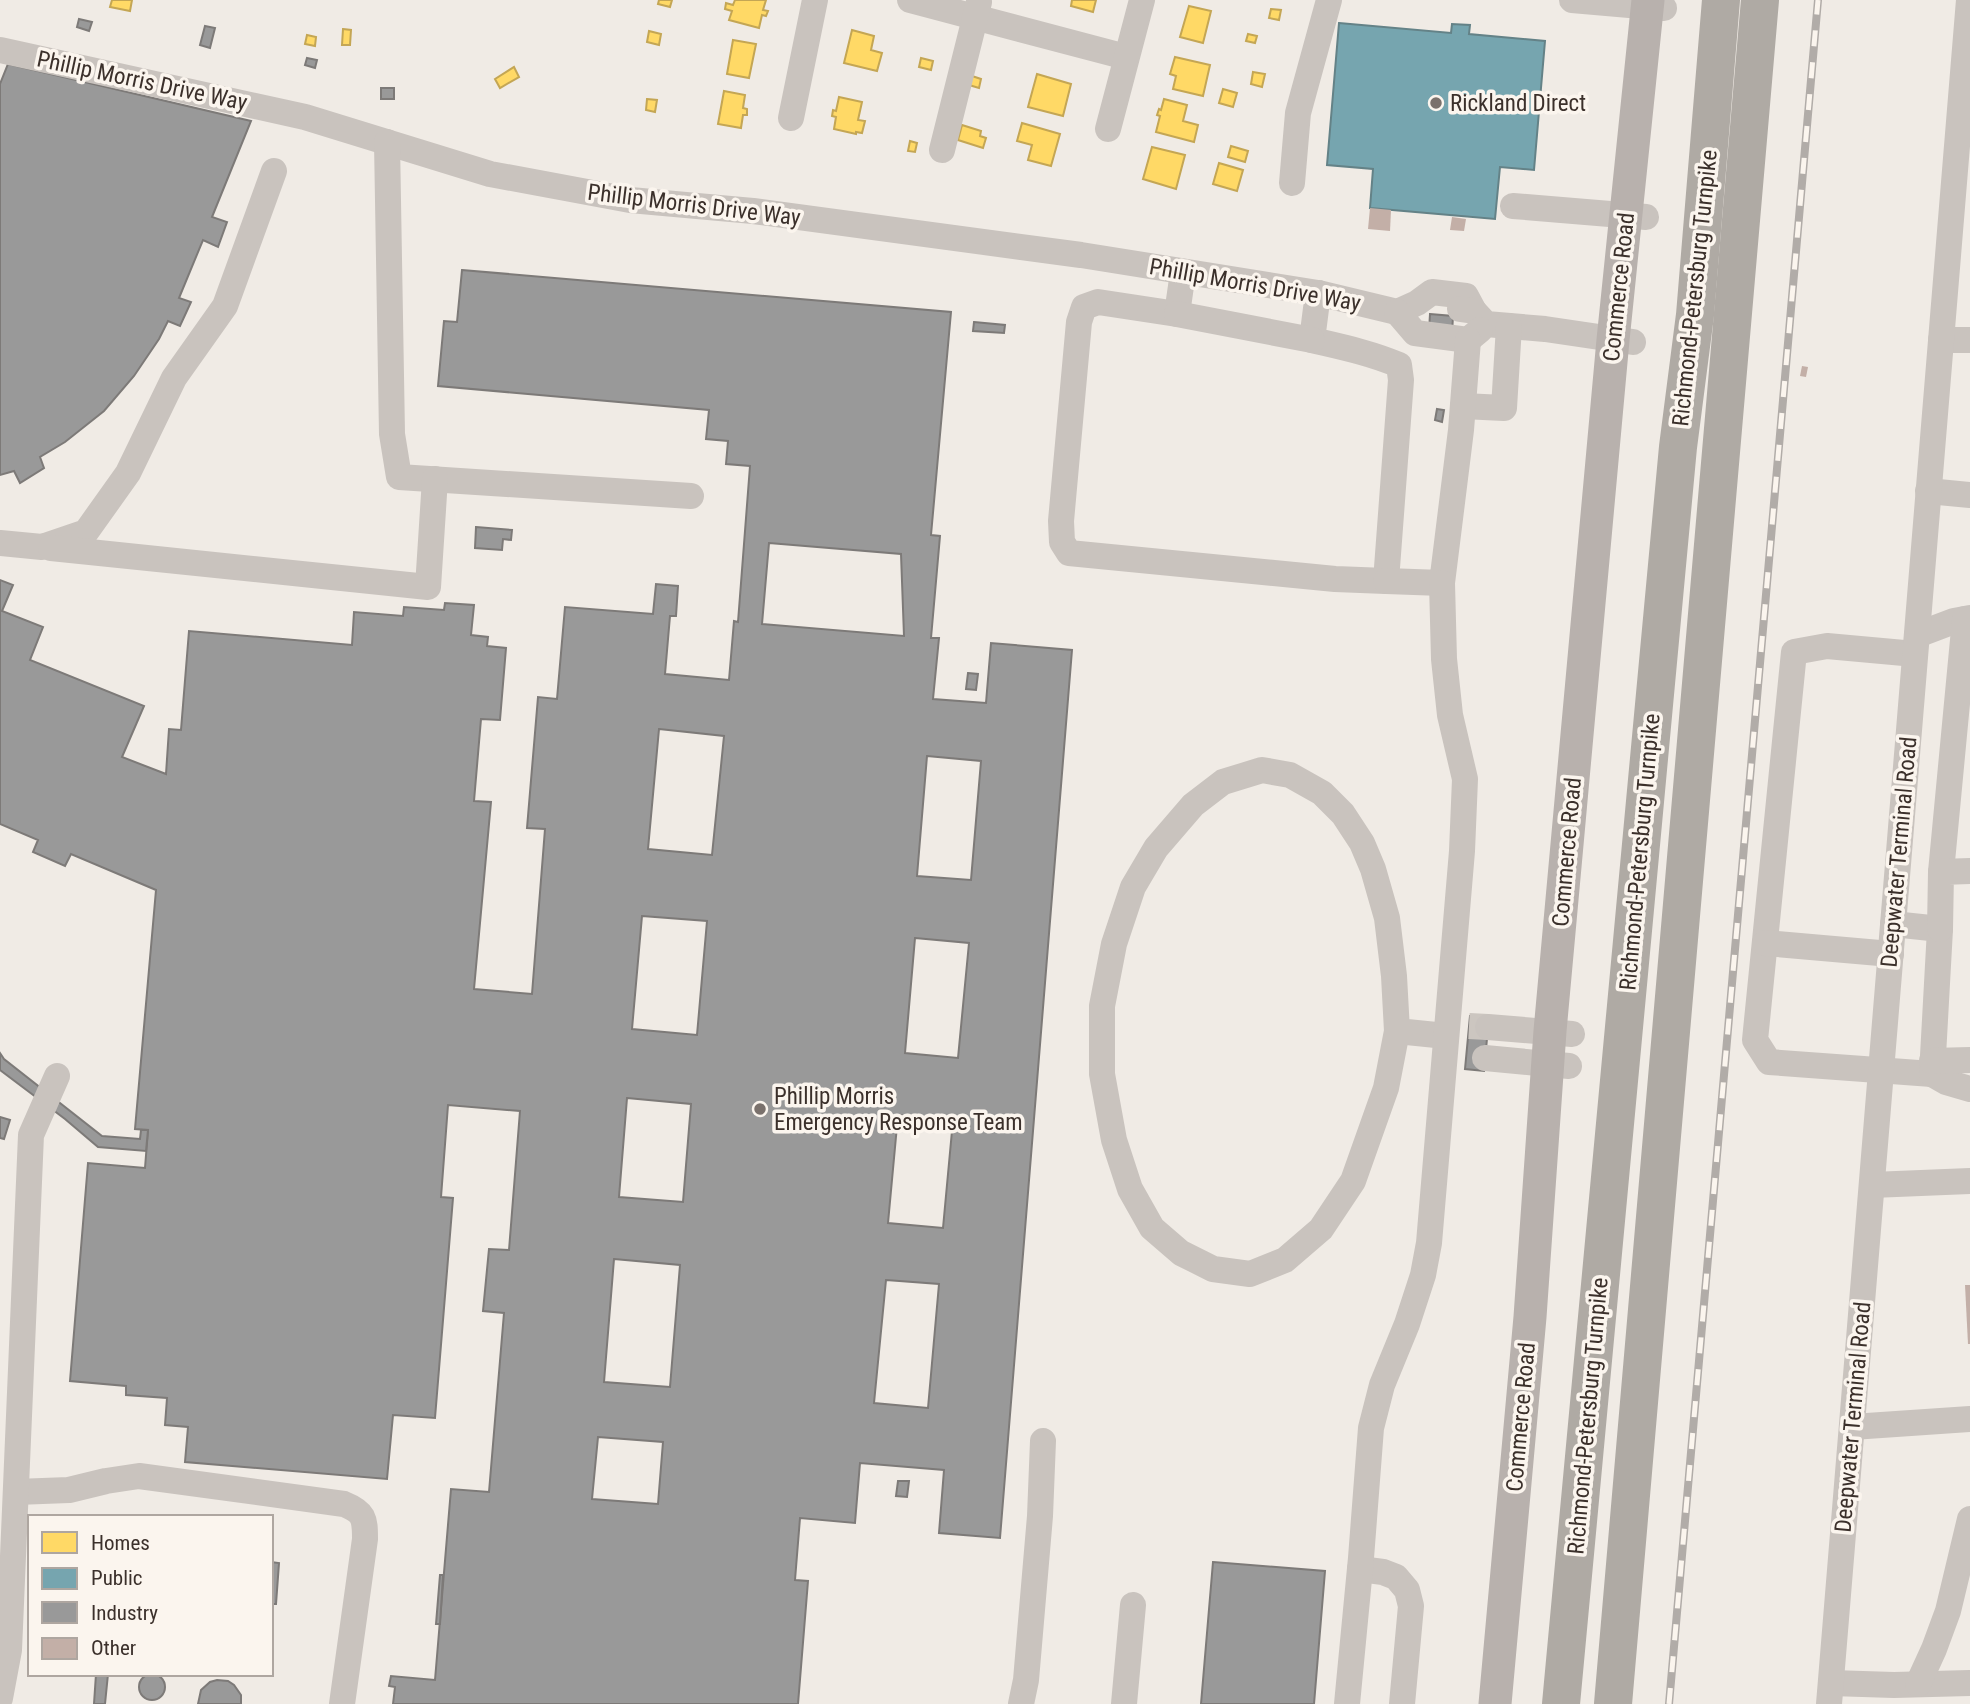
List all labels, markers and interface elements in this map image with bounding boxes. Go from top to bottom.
street label: Phillip Morris Drive Way [34,46,250,117]
place label: Rickland Direct [1450,90,1586,117]
marker: Rickland Direct [1428,95,1444,111]
street label: Richmond-Petersburg Turnpike [1667,148,1723,428]
street label: Phillip Morris Drive Way [586,179,802,232]
street label: Commerce Road [1598,211,1640,363]
street label: Phillip Morris Drive Way [1147,253,1363,317]
street label: Richmond-Petersburg Turnpike [1614,712,1666,992]
street label: Deepwater Terminal Road [1875,735,1923,969]
street label: Commerce Road [1547,776,1587,928]
place label: Phillip Morris Emergency Response Team [774,1083,1023,1136]
marker: Phillip Morris Emergency Response Team [752,1101,768,1117]
street label: Richmond-Petersburg Turnpike [1562,1276,1614,1556]
street label: Deepwater Terminal Road [1829,1300,1877,1534]
street label: Commerce Road [1501,1341,1541,1493]
legend [28,1515,273,1676]
text: Homes [91,1531,150,1555]
text: Public [91,1566,143,1590]
text: Industry [91,1601,158,1625]
text: Other [91,1636,136,1660]

